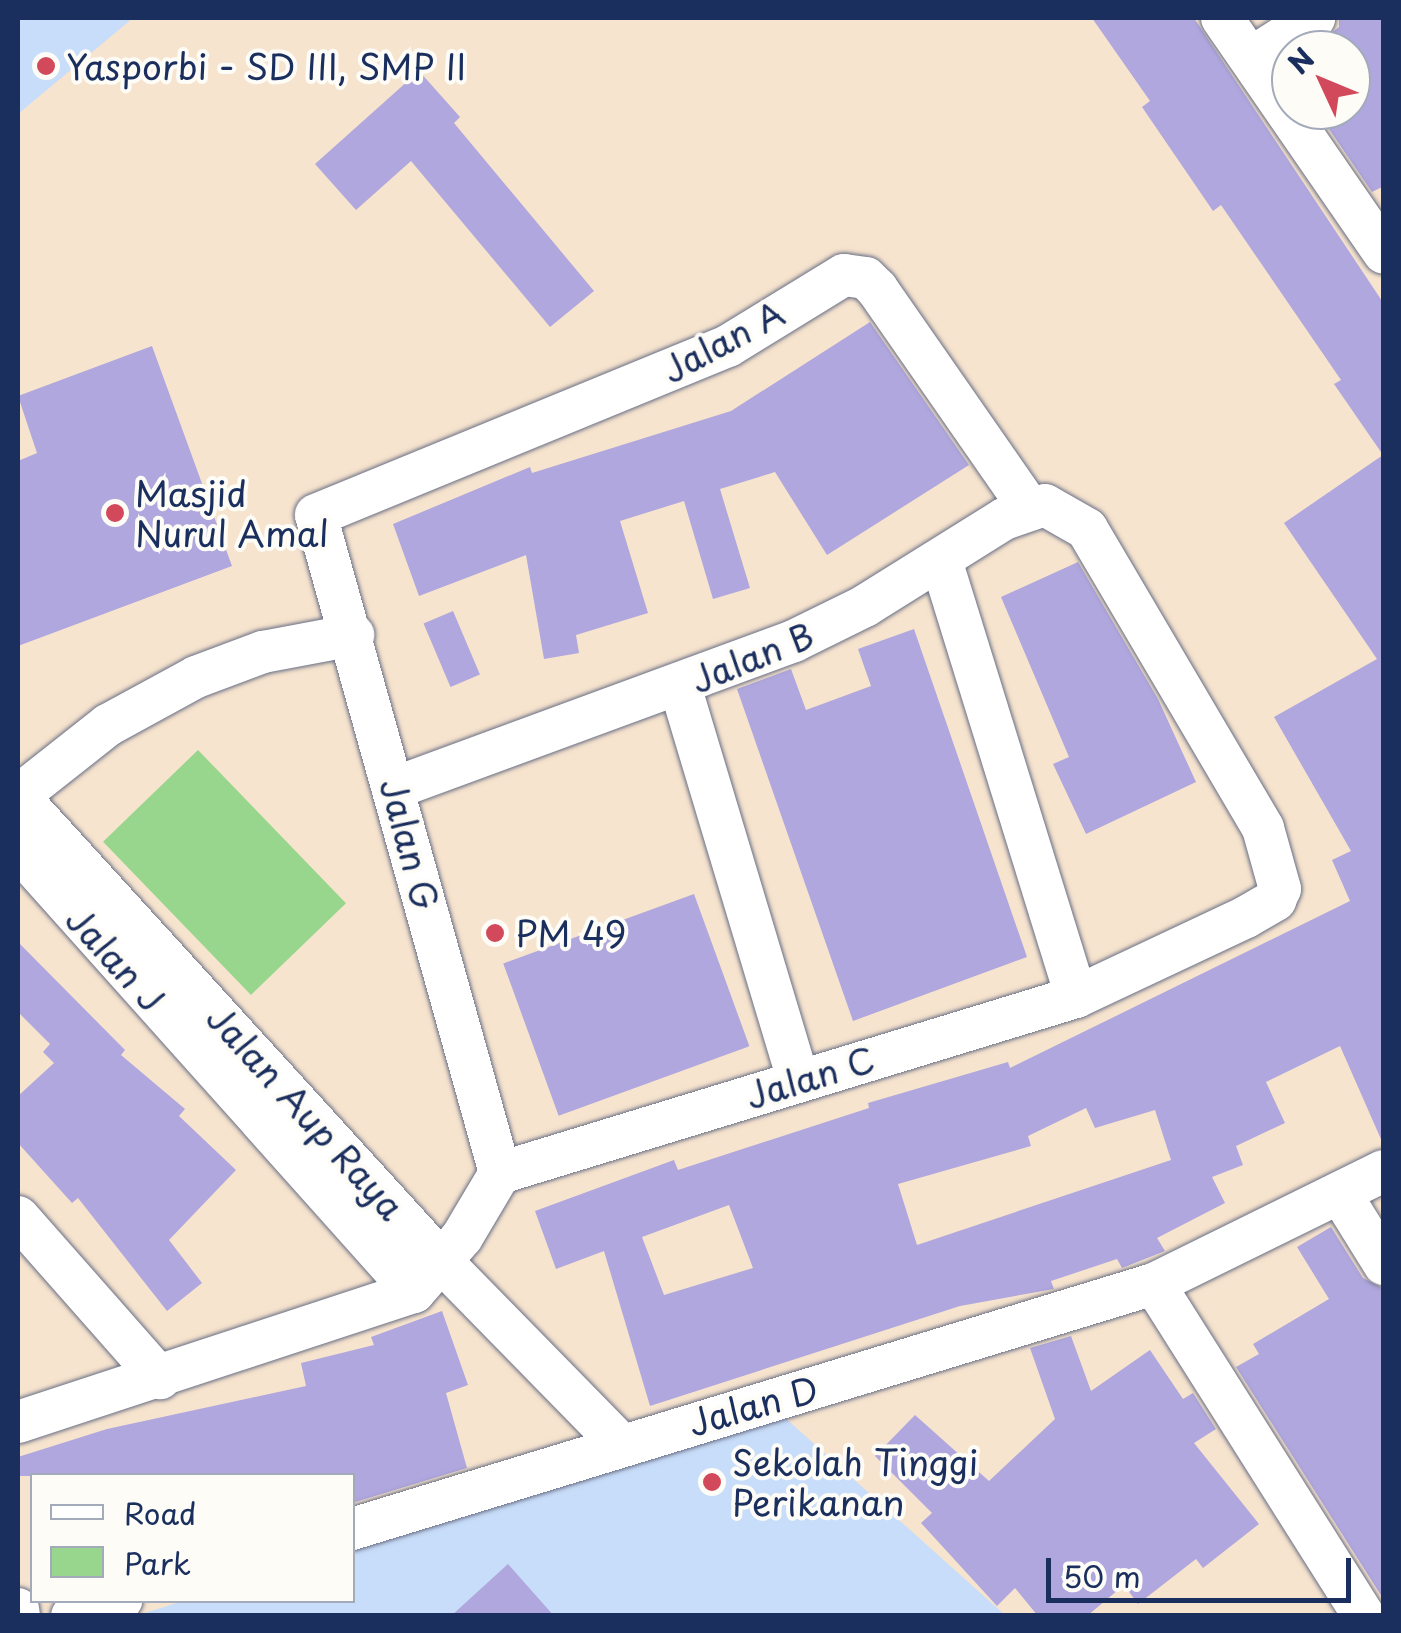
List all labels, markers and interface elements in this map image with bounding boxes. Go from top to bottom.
north arrow [1271,30,1371,130]
text: N [1277,37,1324,83]
place label: Yasporbi - SD III, SMP II [66,45,473,87]
marker: Yasporbi - SD III, SMP II [35,55,57,77]
street label: Jalan A [654,291,792,391]
place label: Masjid Nurul Amal [135,472,330,554]
marker: Masjid Nurul Amal [104,502,126,524]
street label: Jalan B [684,613,820,701]
street label: Jalan G [372,773,448,915]
street label: Jalan J [58,898,174,1020]
place label: PM 49 [515,912,624,954]
marker: PM 49 [484,922,506,944]
street label: Jalan Aup Raya [199,997,413,1227]
street label: Jalan C [740,1037,880,1117]
street label: Jalan D [683,1366,823,1444]
place label: Sekolah Tinggi Perikanan [732,1441,980,1523]
marker: Sekolah Tinggi Perikanan [701,1471,723,1493]
legend [30,1473,355,1603]
text: Road [124,1490,197,1535]
scale bar [1051,1538,1356,1600]
text: Park [124,1540,191,1585]
text: 50 m [1063,1553,1141,1598]

